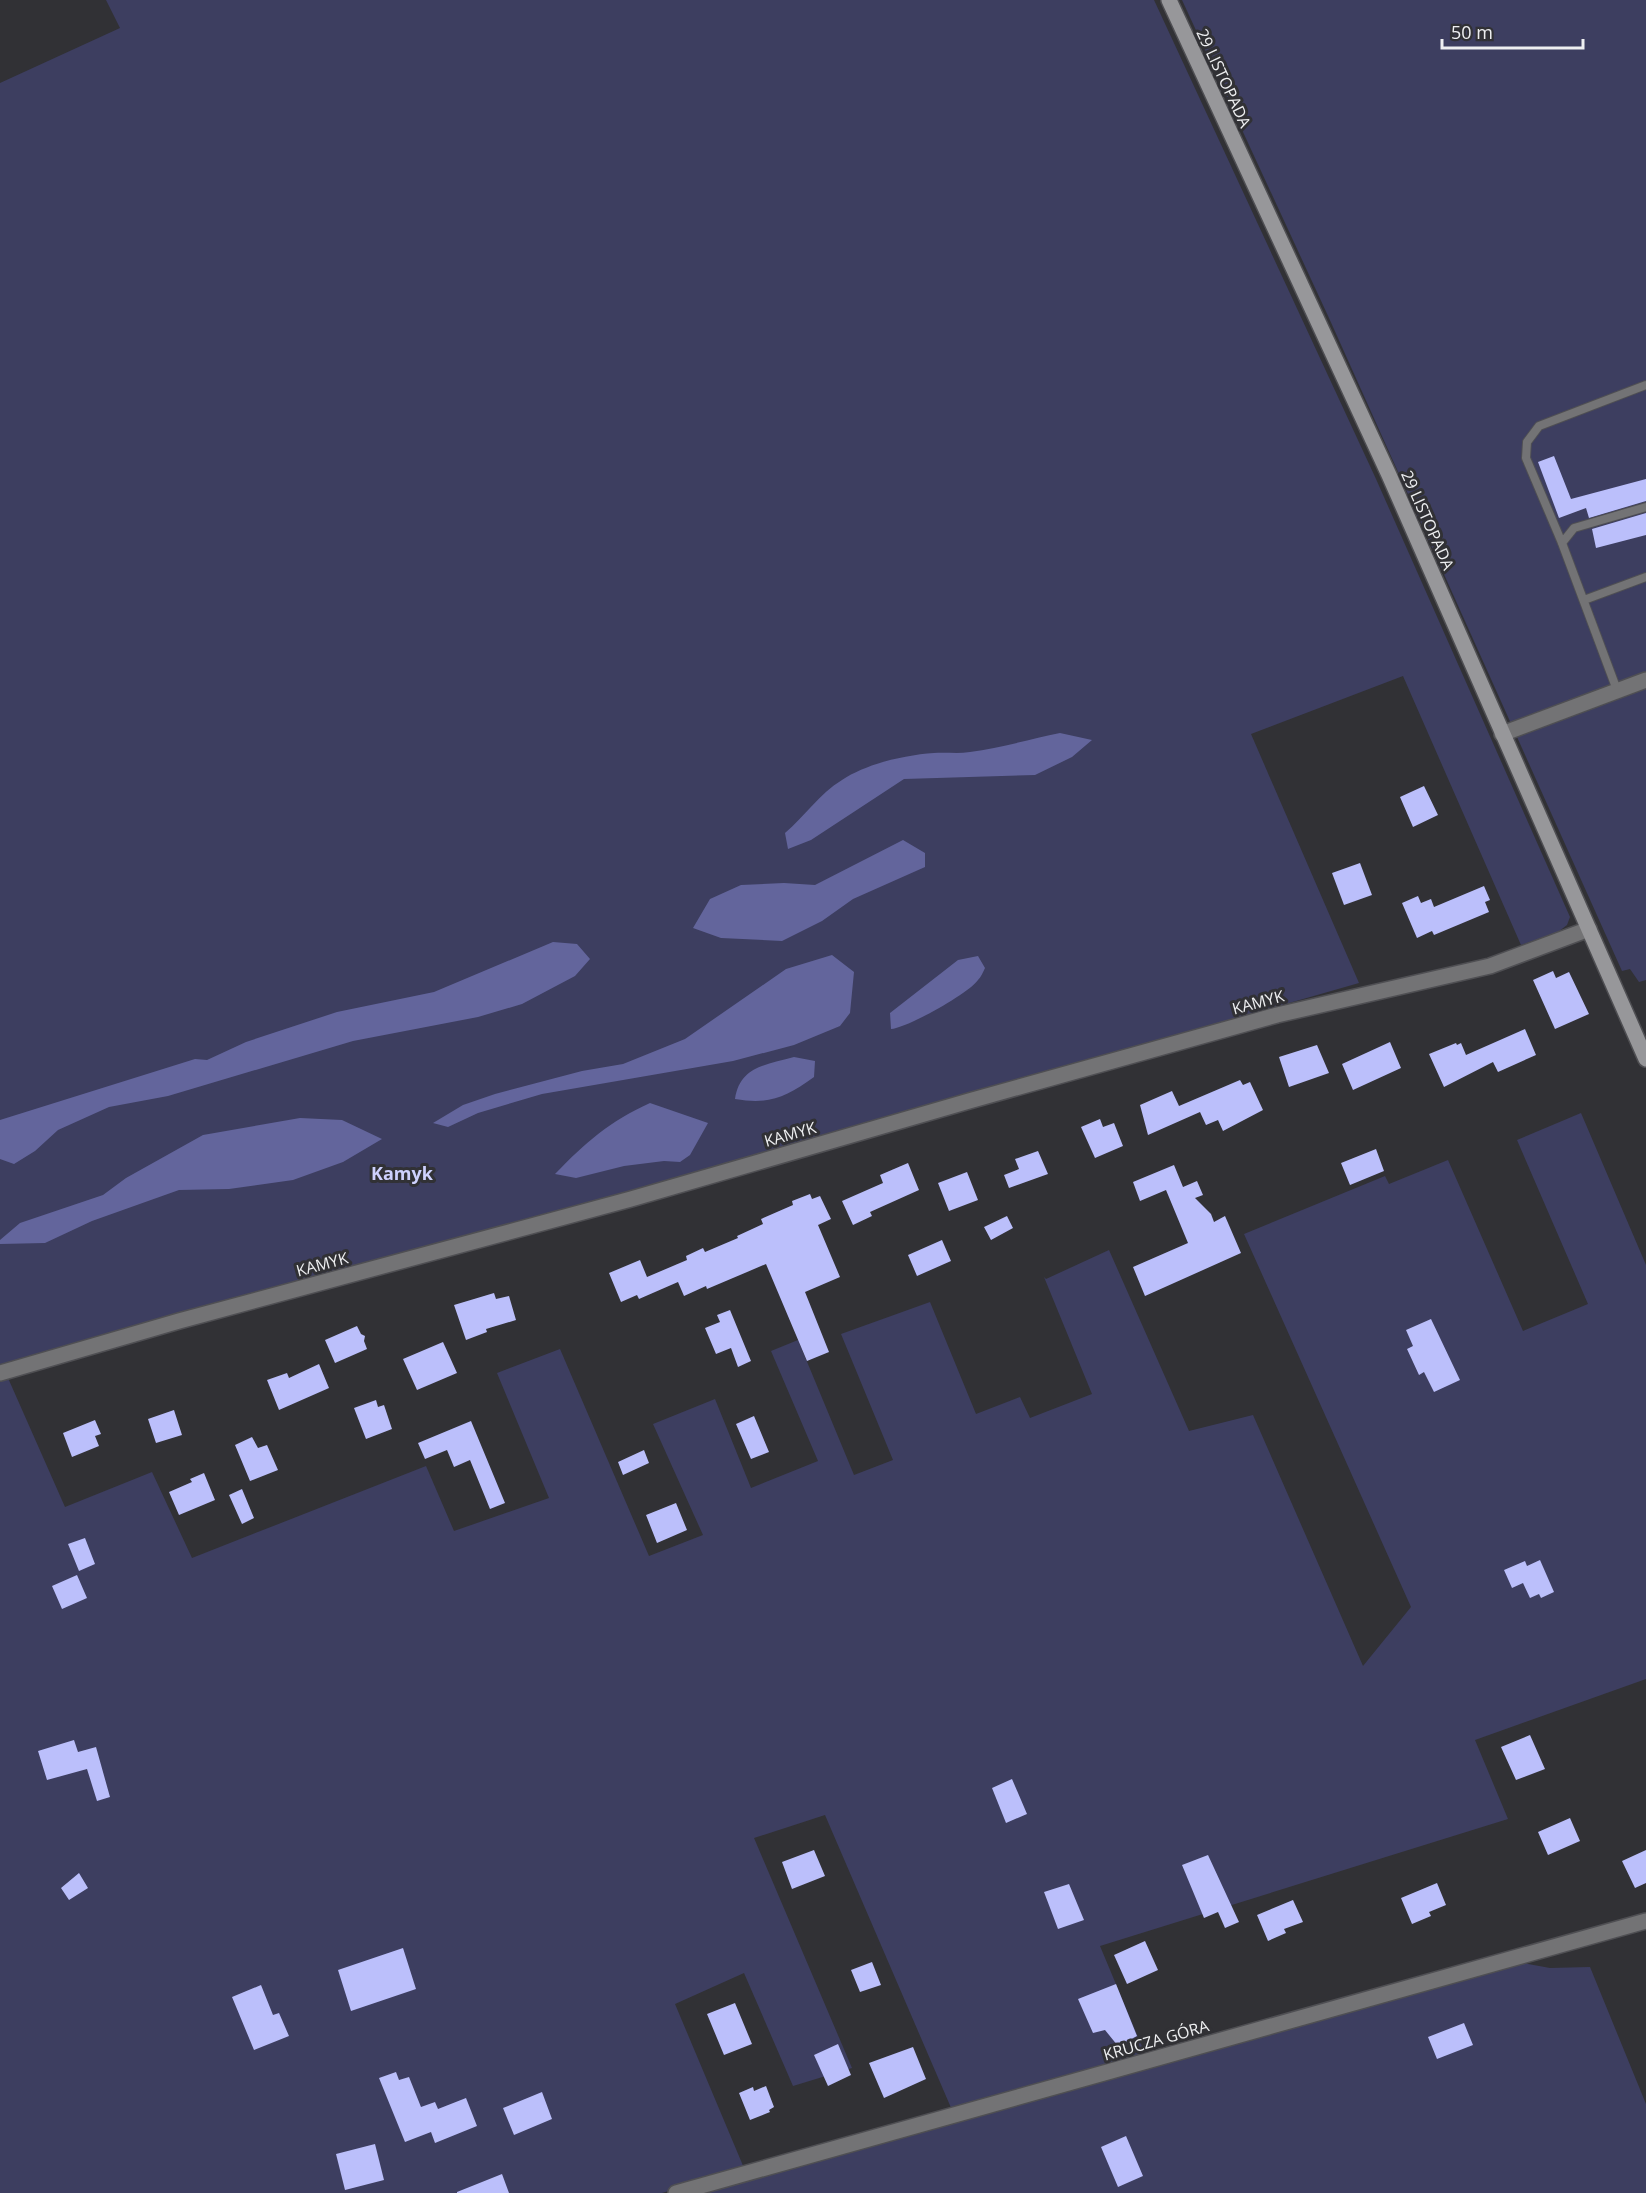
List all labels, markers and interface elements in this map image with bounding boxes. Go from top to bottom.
scale bar [1442,12,1583,50]
text: 50 m [1451,20,1493,44]
street label: 29 LISTOPADA [1191,25,1257,132]
street label: 29 LISTOPADA [1396,467,1460,574]
street label: KAMYK [1230,984,1287,1019]
street label: KAMYK [761,1116,819,1152]
district label: Kamyk [371,1161,434,1185]
street label: KAMYK [294,1246,351,1281]
street label: KRUCZA GÓRA [1101,2014,1212,2066]

